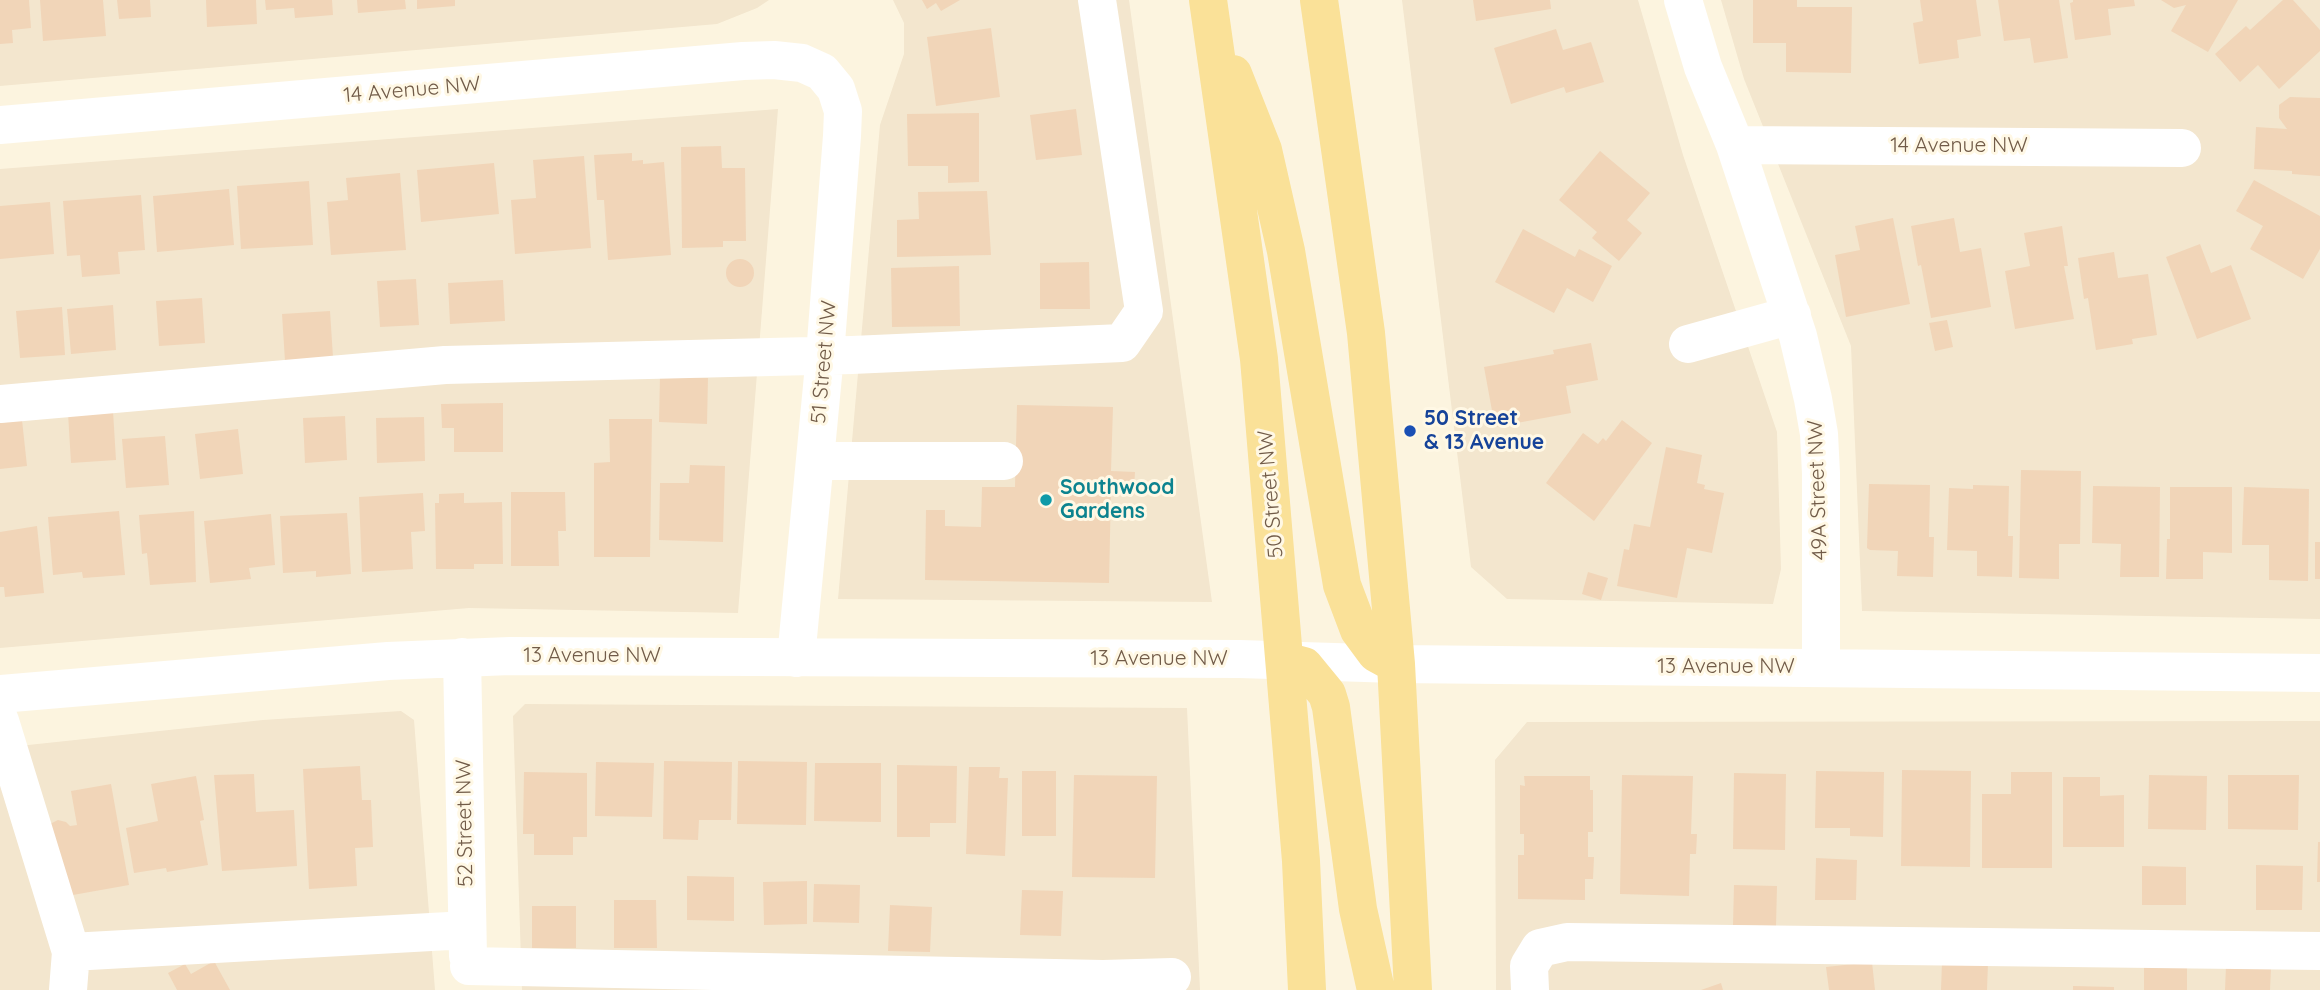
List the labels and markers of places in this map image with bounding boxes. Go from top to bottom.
place label: 50 Street & 13 Avenue [1424,406,1544,456]
marker: 50 Street & 13 Avenue [1402,423,1418,439]
place label: Southwood Gardens [1060,475,1174,525]
marker: Southwood Gardens [1038,492,1054,508]

